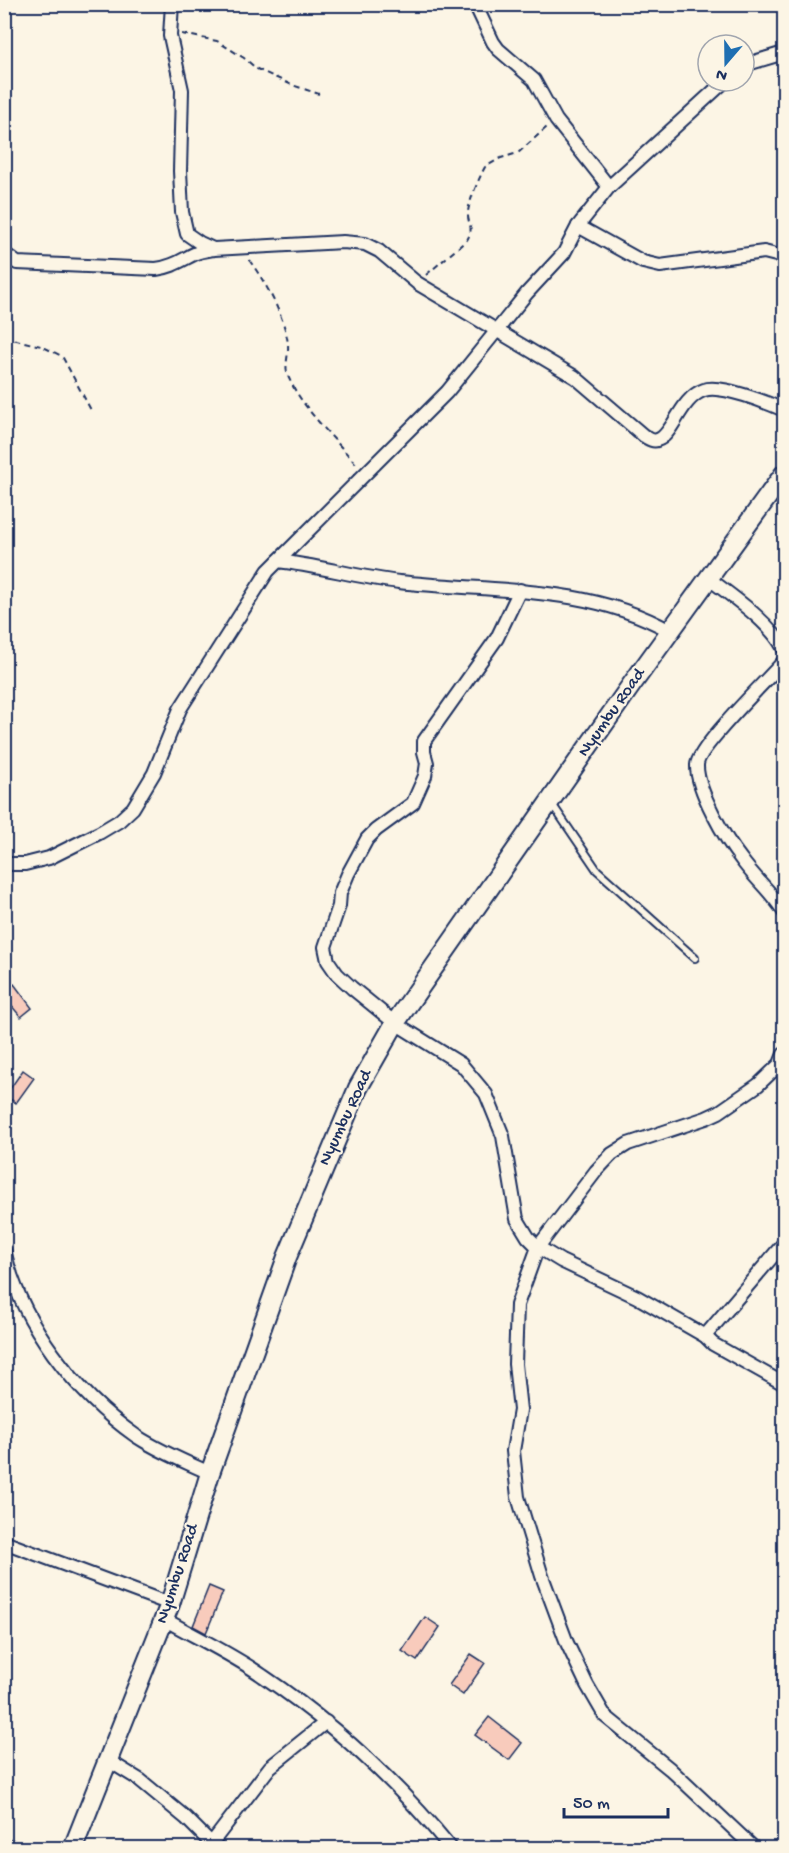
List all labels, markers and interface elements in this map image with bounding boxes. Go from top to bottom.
north arrow [696,33,756,93]
text: N [713,63,730,85]
street label: Nyumbu Road [574,663,651,761]
street label: Nyumbu Road [315,1065,378,1169]
street label: Nyumbu Road [152,1520,204,1626]
scale bar [564,1781,668,1819]
text: 50 m [573,1794,610,1815]

